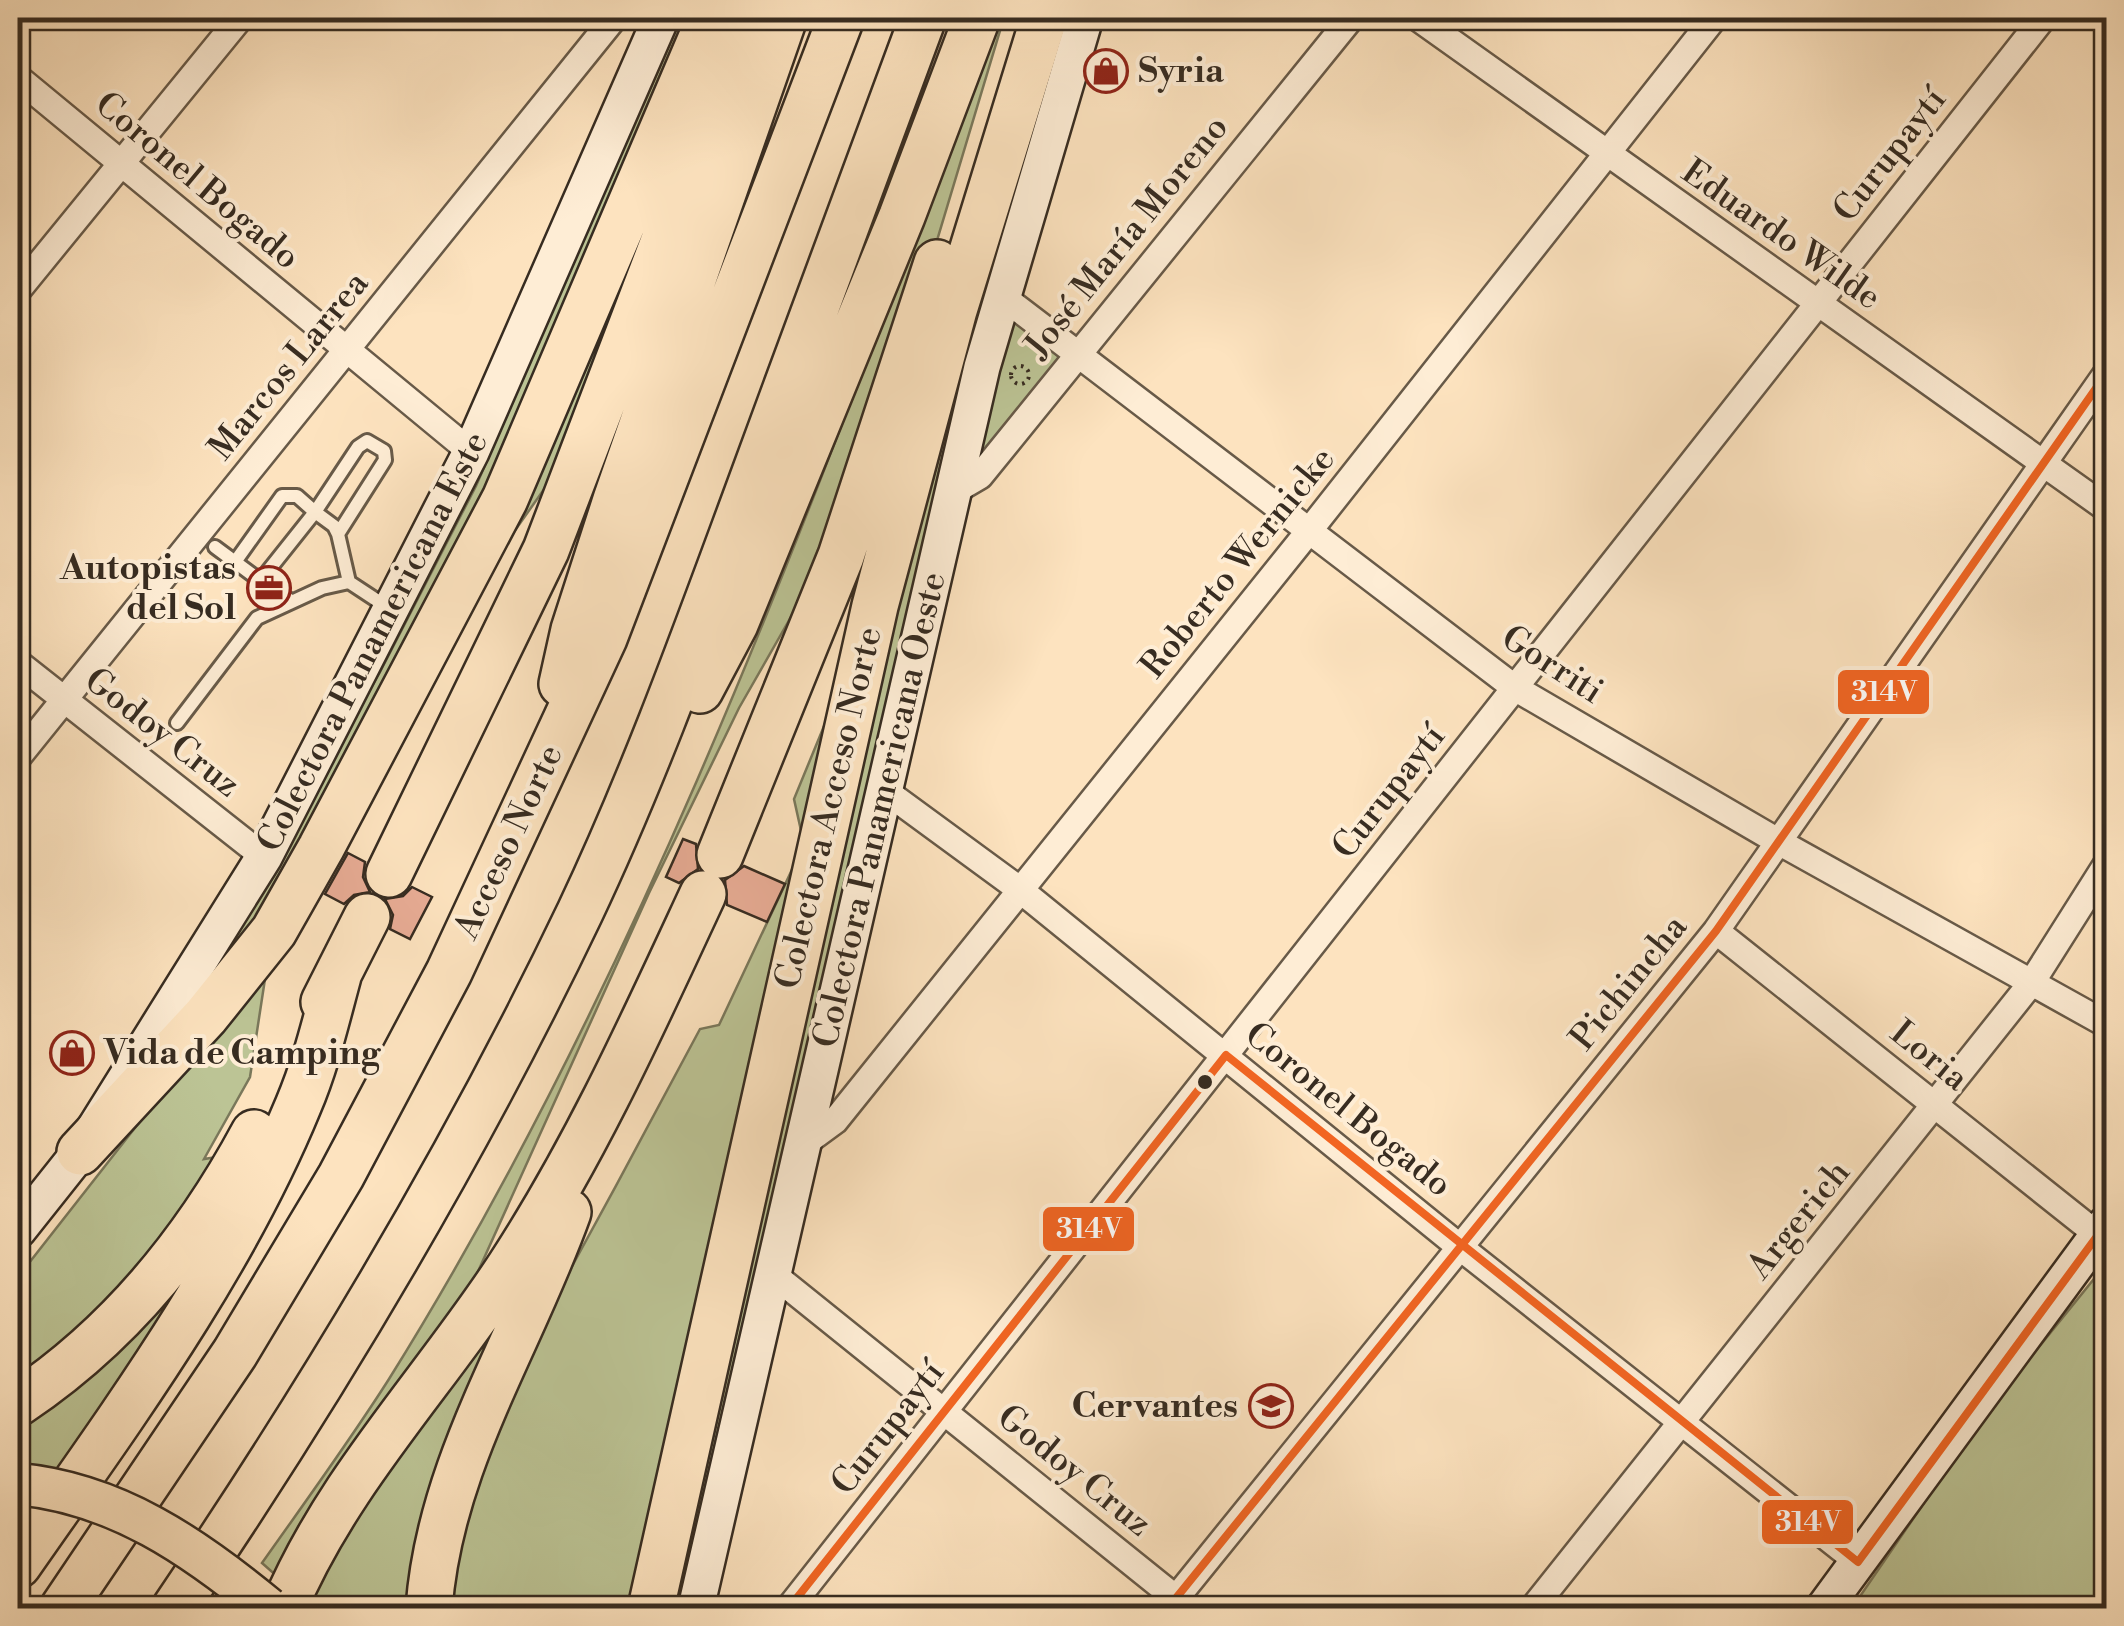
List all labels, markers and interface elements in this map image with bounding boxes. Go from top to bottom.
shop icon: Syria [1083,48,1129,94]
place label: Syria [1138,50,1225,93]
street label: Curupaytí [1824,78,1957,231]
street label: Coronel Bogado [86,83,308,279]
street label: José María Moreno [1015,107,1238,368]
street label: Eduardo Wilde [1673,150,1889,320]
street label: Marcos Larrea [200,263,378,469]
street label: Colectora Panamericana Este [248,425,498,859]
street label: Roberto Wernicke [1132,439,1344,687]
place label: Autopistas del Sol [59,547,236,630]
office icon: Autopistas del Sol [246,565,292,611]
street label: Colectora Panamericana Oeste [804,568,956,1052]
street label: Gorriti [1493,616,1611,714]
street label: Colectora Acceso Norte [766,623,892,993]
street label: Godoy Cruz [76,659,248,807]
line badge: 314V [1836,668,1931,716]
text: 314V [1851,675,1918,710]
street label: Curupaytí [1323,715,1456,868]
street label: Acceso Norte [445,738,573,947]
street label: Pichincha [1561,906,1697,1060]
street label: Loria [1881,1012,1977,1101]
street label: Coronel Bogado [1236,1013,1460,1207]
shop icon: Vida de Camping [49,1030,95,1076]
place label: Vida de Camping [103,1032,381,1075]
unlabelled marker [1195,1072,1215,1092]
street label: Argerich [1738,1152,1860,1289]
line badge: 314V [1041,1205,1136,1253]
text: 314V [1056,1212,1123,1247]
street label: Curupaytí [822,1351,955,1504]
school or university icon: Cervantes [1248,1383,1294,1429]
place label: Cervantes [1071,1385,1238,1428]
street label: Godoy Cruz [988,1396,1160,1546]
line badge: 314V [1760,1498,1855,1546]
text: 314V [1775,1505,1842,1540]

